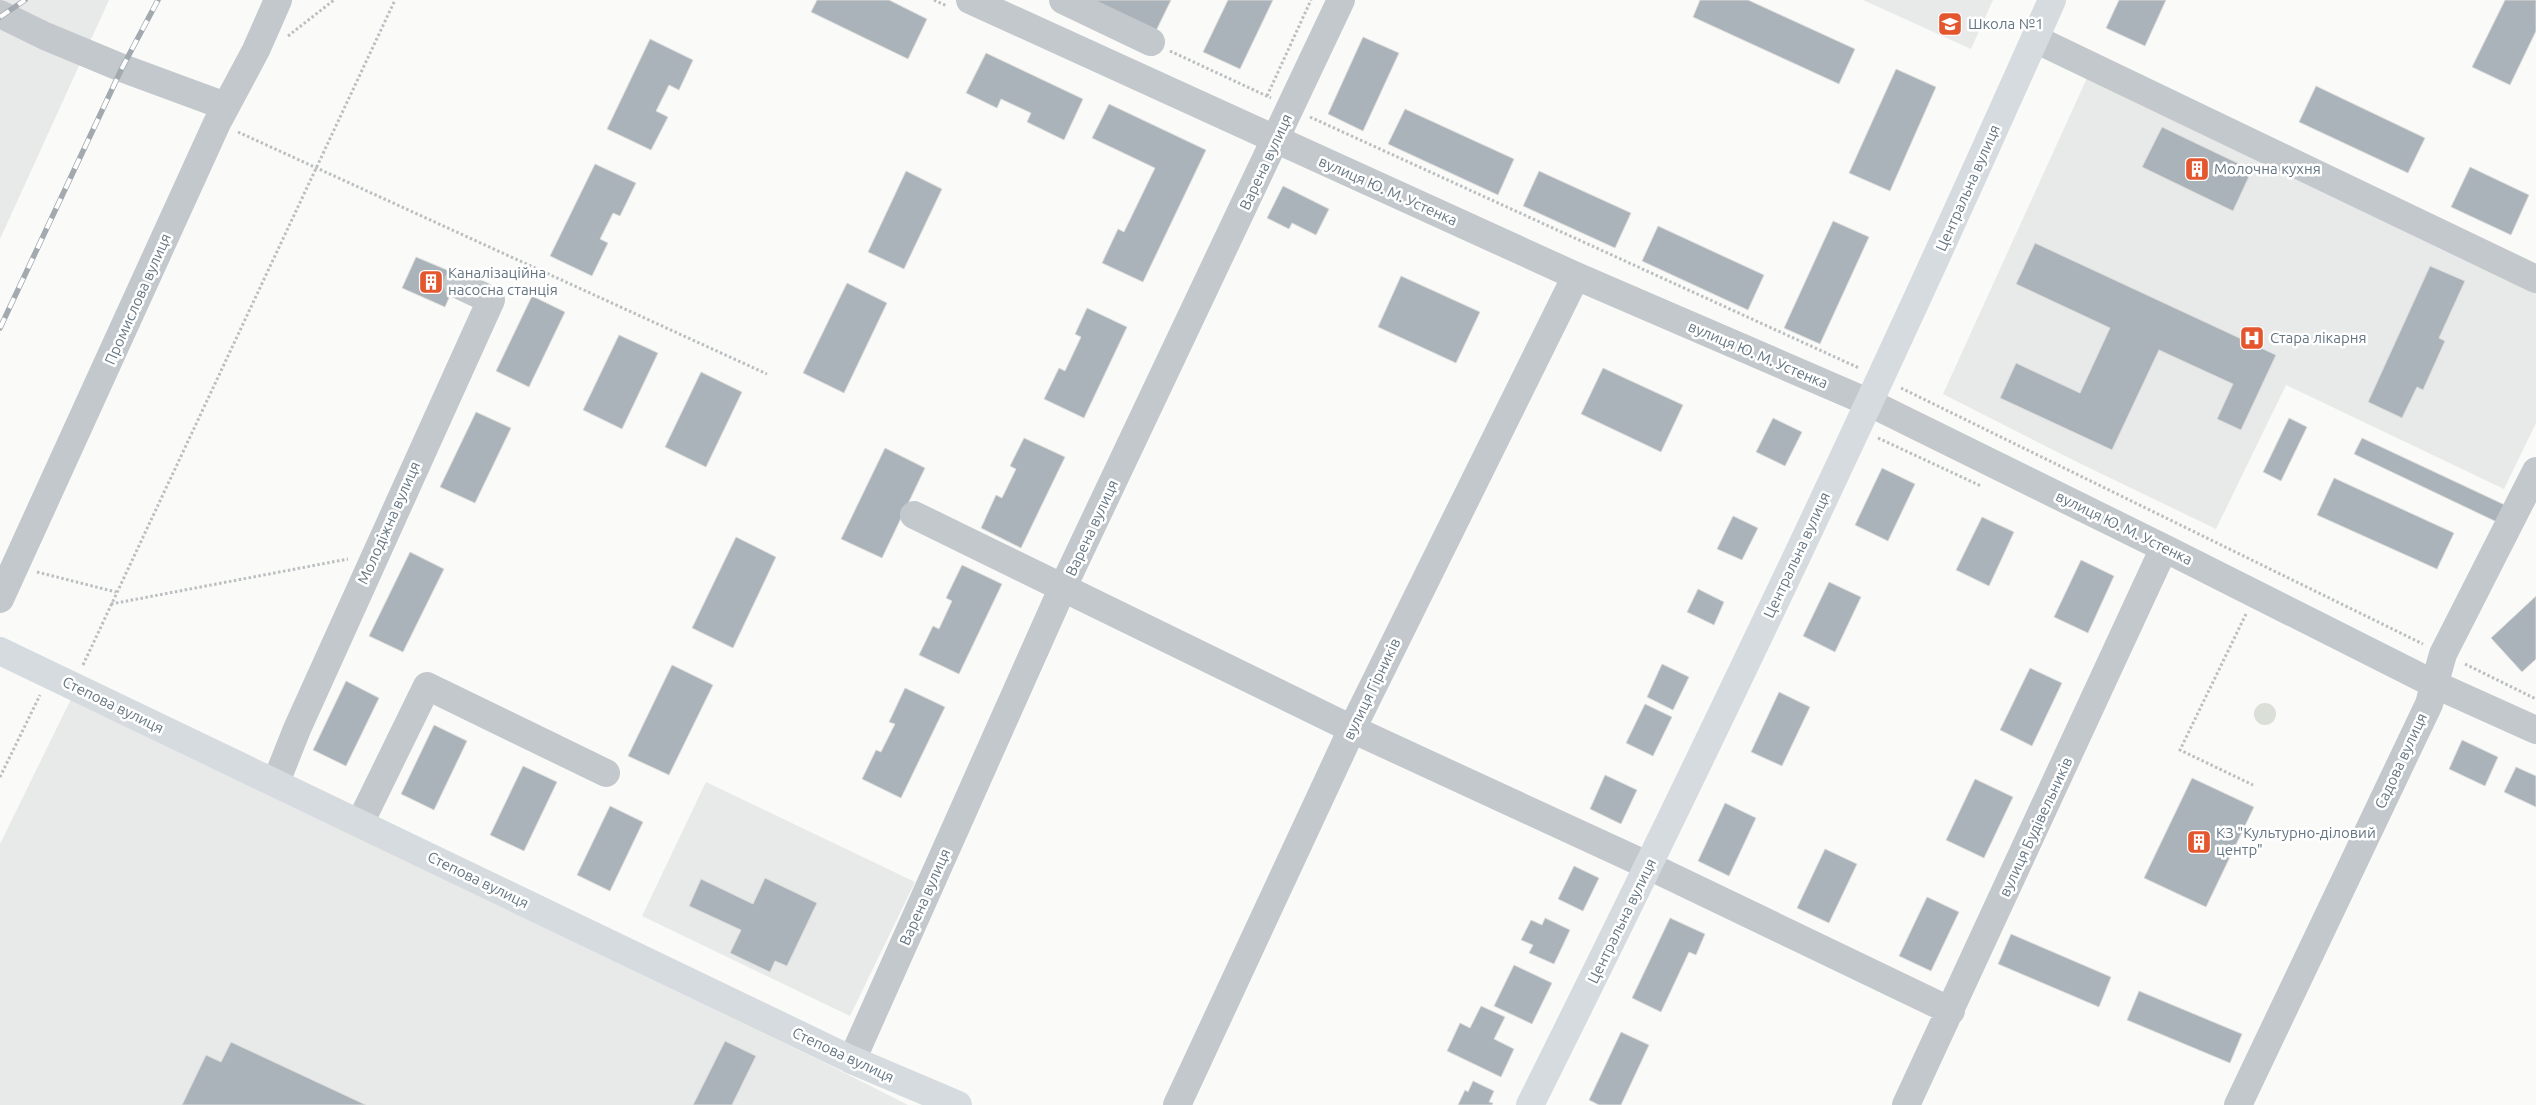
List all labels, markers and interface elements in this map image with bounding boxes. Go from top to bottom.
school or university icon: Школа №1 [1937,11,1963,37]
place label: Школа №1 [1968,15,2044,32]
street label: Варена вулиця [1236,111,1295,212]
street label: Центральна вулиця [1932,122,2003,254]
street label: вулиця Ю. М. Устенка [1316,152,1460,229]
building icon: Молочна кухня [2184,156,2210,182]
place label: Молочна кухня [2214,160,2321,177]
street label: Промислова вулиця [101,231,174,367]
place label: Каналізаційна насосна станція [448,264,558,298]
building icon: Каналізаційна насосна станція [418,269,444,295]
street label: вулиця Ю. М. Устенка [1686,317,1830,392]
hospital icon: Стара лікарня [2239,325,2265,351]
place label: Стара лікарня [2270,329,2367,346]
street label: Молодіжна вулиця [354,459,423,587]
street label: Варена вулиця [1062,477,1121,578]
street label: вулиця Ю. М. Устенка [2053,487,2195,568]
street label: Центральна вулиця [1760,489,1833,620]
street label: вулиця Гірників [1340,635,1403,742]
street label: Степова вулиця [60,673,167,736]
street label: Садова вулиця [2371,710,2430,811]
street label: вулиця Будівельників [1996,754,2075,899]
place label: КЗ "Культурно-діловий центр" [2216,824,2376,858]
building icon: КЗ "Культурно-діловий центр" [2186,829,2212,855]
street label: Варена вулиця [896,846,953,948]
street label: Степова вулиця [425,848,532,911]
street label: Центральна вулиця [1584,856,1659,986]
street label: Степова вулиця [790,1024,897,1086]

